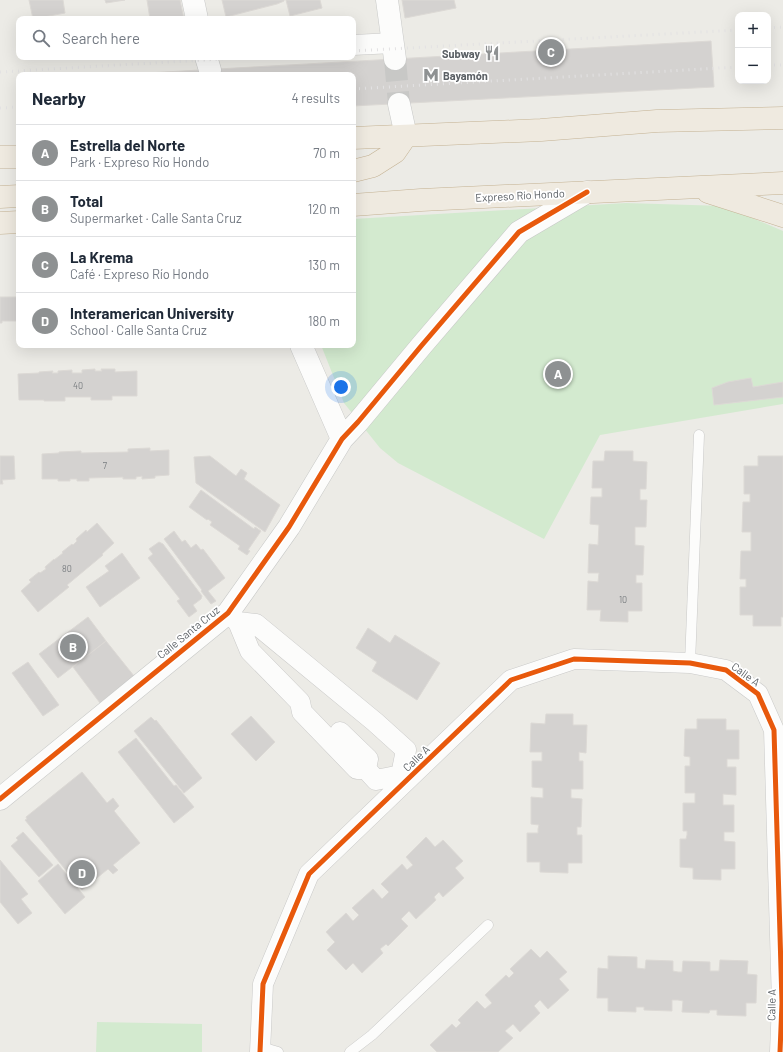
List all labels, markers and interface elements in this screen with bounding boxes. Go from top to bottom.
map controls [735,12,771,84]
button: + [735,12,771,48]
search box [16,16,356,60]
icon: search [30,27,52,49]
text: Search here [62,29,140,47]
pin: C [538,37,564,67]
restaurant icon: Subway [483,44,501,62]
place label: Subway [442,47,480,60]
button: − [735,48,771,84]
metro station icon: Bayamón [422,66,440,84]
place label: Bayamón [443,69,488,82]
text: Nearby [32,88,86,108]
text: 4 results [292,90,340,106]
text: Estrella del Norte [70,136,185,154]
text: A [41,145,49,161]
text: 70 m [313,145,340,161]
text: Park · Expreso Río Hondo [70,154,209,170]
street label: Expreso Río Hondo [475,186,565,204]
text: Total [70,192,103,210]
text: B [41,201,49,217]
text: 120 m [308,201,340,217]
text: Supermarket · Calle Santa Cruz [70,210,242,226]
text: La Krema [70,248,133,266]
text: C [41,257,49,273]
text: 130 m [308,257,340,273]
text: Café · Expreso Río Hondo [70,266,209,282]
text: Interamerican University [70,304,234,322]
text: D [41,313,49,329]
text: 180 m [308,313,340,329]
text: School · Calle Santa Cruz [70,322,207,338]
pin: A [545,359,571,389]
your location [331,377,351,397]
house number: 40 [73,380,83,391]
house number: 7 [103,460,108,471]
house number: 80 [62,563,72,574]
house number: 10 [619,594,627,605]
street label: Calle Santa Cruz [154,603,222,661]
pin: B [60,632,86,662]
street label: Calle A [729,659,763,689]
street label: Calle A [400,742,432,774]
pin: D [69,858,95,888]
street label: Calle A [764,989,778,1021]

